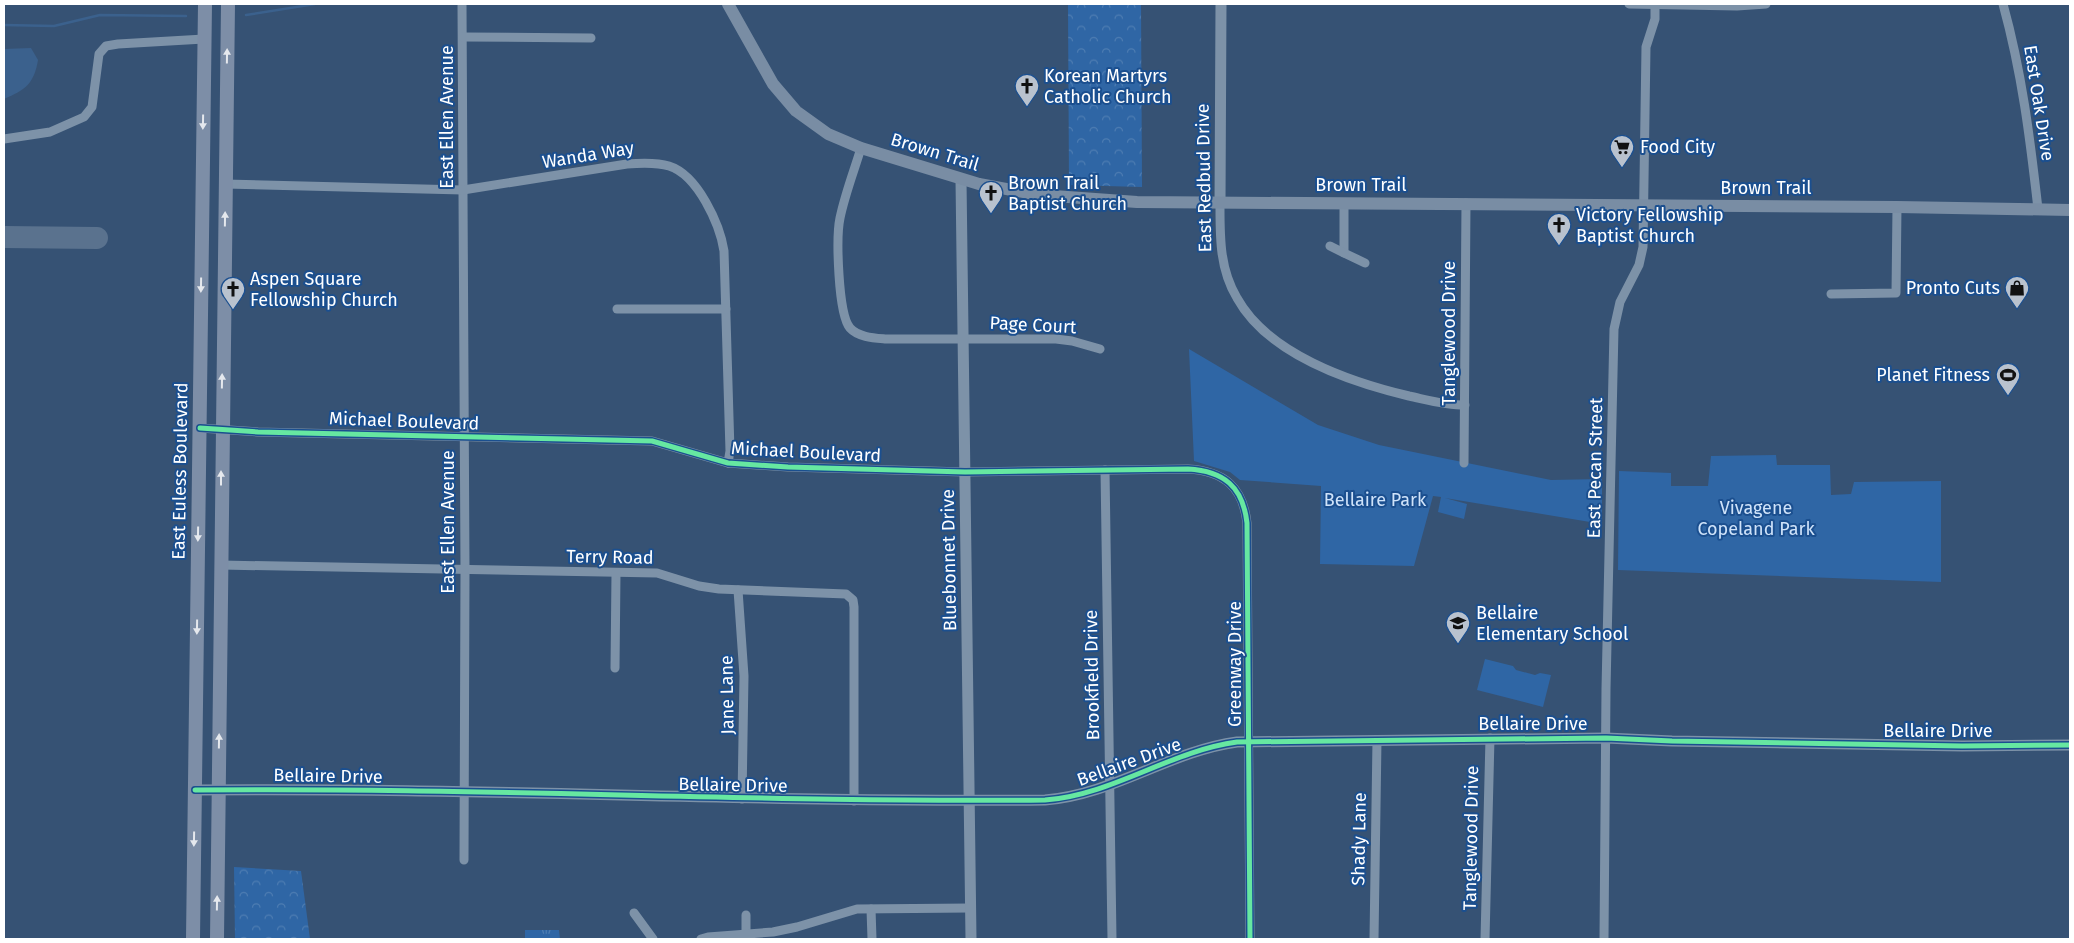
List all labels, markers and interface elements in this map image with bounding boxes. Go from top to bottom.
street label: East Oak Drive [2019,44,2059,162]
street label: East Ellen Avenue [436,45,458,189]
one-way arrow [223,48,231,64]
place label: Korean Martyrs Catholic Church [1044,65,1171,108]
church icon: Korean Martyrs Catholic Church [1014,73,1040,107]
street label: East Redbud Drive [1192,103,1216,253]
one-way arrow [199,115,207,131]
street label: Brown Trail [888,128,982,176]
supermarket icon: Food City [1609,134,1635,168]
place label: Food City [1640,136,1715,158]
street label: Wanda Way [540,137,636,173]
place label: Brown Trail Baptist Church [1008,172,1127,215]
street label: Brown Trail [1315,174,1407,196]
street label: Brown Trail [1720,177,1812,199]
church icon: Brown Trail Baptist Church [978,180,1004,214]
place label: Victory Fellowship Baptist Church [1576,204,1724,247]
one-way arrow [221,211,229,227]
church icon: Victory Fellowship Baptist Church [1546,212,1572,246]
street label: Tanglewood Drive [1438,261,1460,405]
place label: Aspen Square Fellowship Church [250,268,398,311]
shop icon: Pronto Cuts [2004,275,2030,309]
church icon: Aspen Square Fellowship Church [220,276,246,310]
one-way arrow [197,277,205,293]
place label: Pronto Cuts [1906,277,2000,299]
street label: Page Court [989,312,1077,338]
sports icon: Planet Fitness [1995,362,2021,396]
place label: Planet Fitness [1876,364,1990,386]
one-way arrow [218,373,226,389]
street label: East Euless Boulevard [167,382,193,560]
street label: East Pecan Street [1583,397,1607,539]
street label: Michael Boulevard [329,407,479,435]
street label: Michael Boulevard [730,437,882,467]
street label: East Ellen Avenue [437,450,459,594]
one-way arrow [217,470,225,486]
street label: Bluebonnet Drive [937,489,961,631]
park label: Bellaire Park [1324,489,1427,511]
park label: Vivagene Copeland Park [1697,497,1815,540]
one-way arrow [194,526,202,542]
street label: Terry Road [566,545,654,569]
street label: Greenway Drive [1224,601,1246,727]
place label: Bellaire Elementary School [1476,602,1628,645]
street label: Brookfield Drive [1080,609,1104,741]
school or university icon: Bellaire Elementary School [1445,610,1471,644]
one-way arrow [193,619,201,635]
street label: Jane Lane [715,655,739,735]
street label: Bellaire Drive [1478,713,1588,735]
street label: Bellaire Drive [1883,720,1993,742]
one-way arrow [215,733,223,749]
street label: Bellaire Drive [1074,733,1184,791]
street label: Bellaire Drive [273,764,383,788]
street label: Tanglewood Drive [1459,765,1483,911]
street label: Bellaire Drive [678,773,788,797]
street label: Shady Lane [1347,792,1371,886]
one-way arrow [190,831,198,847]
one-way arrow [213,894,221,910]

